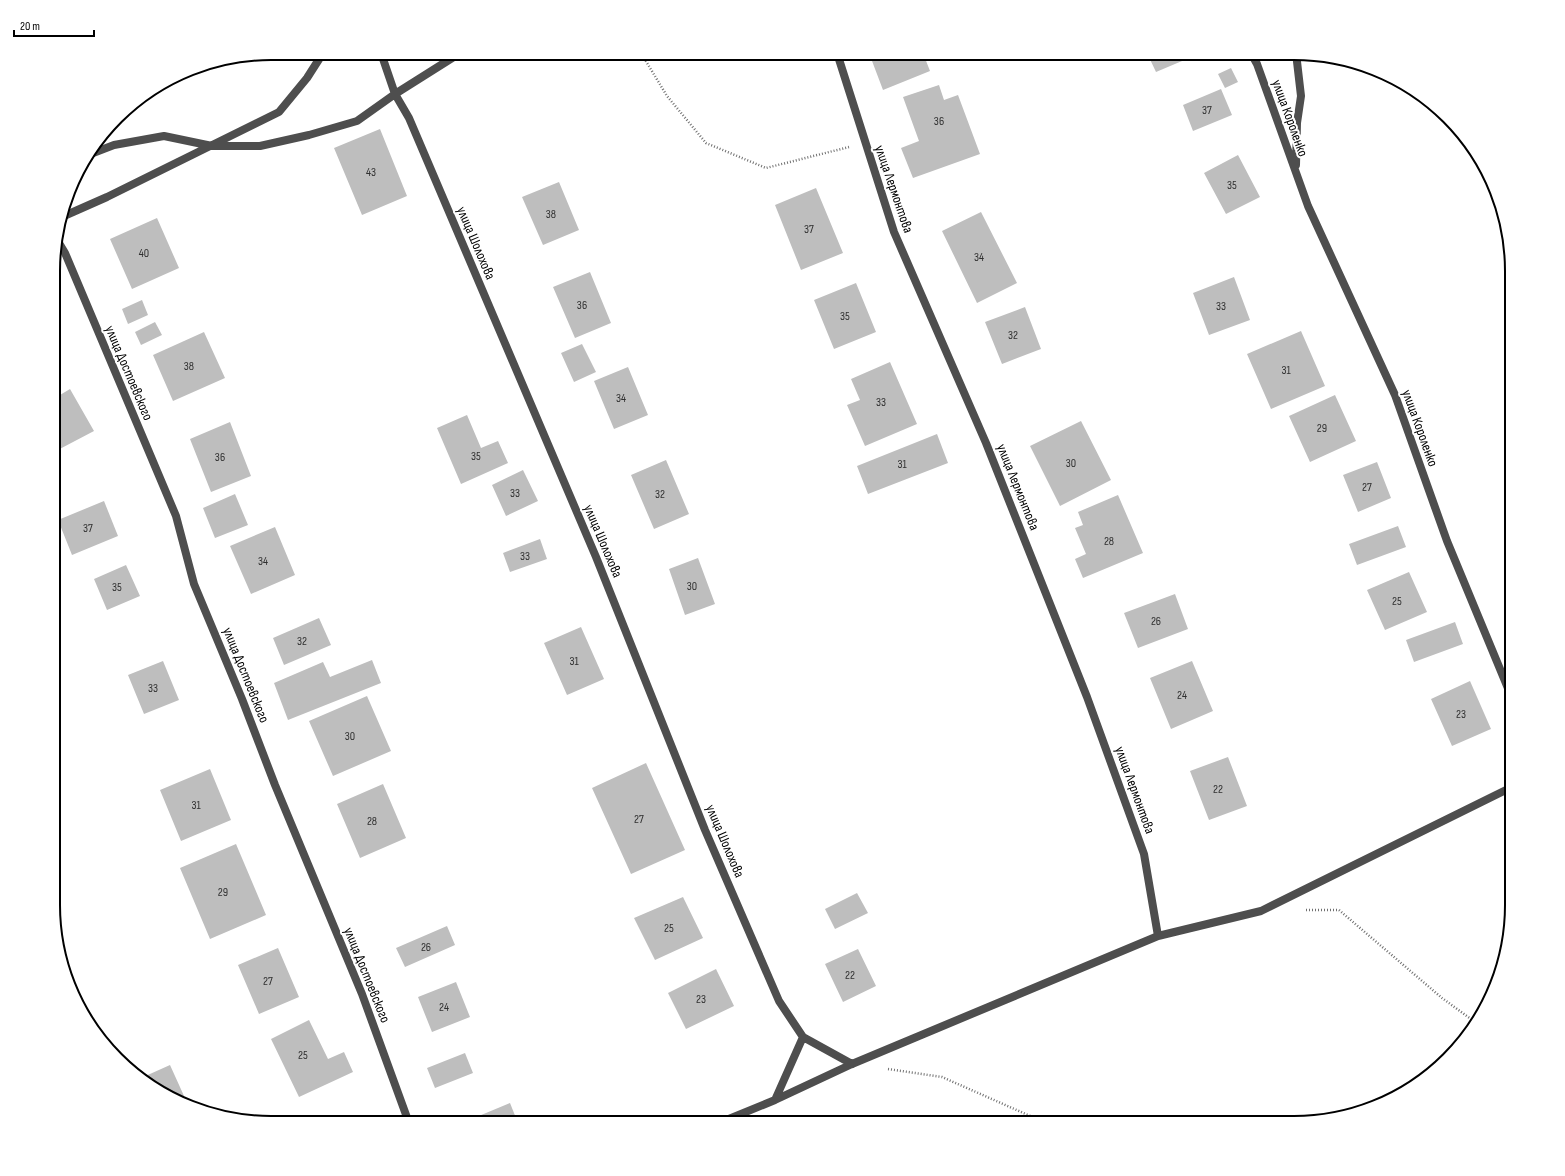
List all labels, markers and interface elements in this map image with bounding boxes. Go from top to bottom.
scale bar [14,12,94,38]
text: 20 m [20,19,40,34]
street label: улица Короленко [1268,77,1312,159]
house number: 37 [1202,103,1212,118]
house number: 36 [934,114,944,129]
street label: улица Лермонтова [871,143,917,235]
house number: 43 [366,165,376,180]
house number: 35 [1227,178,1237,193]
street label: улица Шолохова [453,204,499,282]
house number: 38 [546,207,556,222]
house number: 37 [804,222,814,237]
house number: 40 [139,246,149,261]
house number: 34 [974,250,984,265]
house number: 36 [577,298,587,313]
house number: 33 [1216,299,1226,314]
house number: 35 [840,309,850,324]
street label: улица Достоевского [101,323,157,423]
house number: 32 [1008,328,1018,343]
house number: 38 [184,359,194,374]
house number: 31 [1281,363,1291,378]
street label: улица Короленко [1398,387,1442,469]
house number: 34 [616,391,626,406]
house number: 33 [876,395,886,410]
house number: 29 [1317,421,1327,436]
street label: улица Лермонтова [993,441,1043,533]
house number: 35 [471,449,481,464]
house number: 36 [215,450,225,465]
house number: 30 [1066,456,1076,471]
house number: 31 [897,457,907,472]
house number: 27 [1362,480,1372,495]
house number: 33 [510,486,520,501]
house number: 32 [655,487,665,502]
street label: улица Шолохова [580,502,626,580]
house number: 37 [83,521,93,536]
house number: 28 [1104,534,1114,549]
house number: 33 [520,549,530,564]
house number: 34 [258,554,268,569]
house number: 30 [687,579,697,594]
house number: 35 [112,580,122,595]
house number: 25 [1392,594,1402,609]
house number: 26 [1151,614,1161,629]
street label: улица Достоевского [219,625,273,725]
house number: 32 [297,634,307,649]
house number: 31 [569,654,579,669]
house number: 33 [148,681,158,696]
house number: 24 [1177,688,1187,703]
house number: 23 [1456,707,1466,722]
house number: 30 [345,729,355,744]
street label: улица Лермонтова [1111,744,1159,836]
house number: 22 [1213,782,1223,797]
house number: 31 [191,798,201,813]
street label: улица Шолохова [702,802,748,880]
house number: 27 [634,812,644,827]
house number: 28 [367,814,377,829]
house number: 29 [218,885,228,900]
house number: 25 [664,921,674,936]
street label: улица Достоевского [340,925,394,1025]
house number: 26 [421,940,431,955]
house number: 22 [845,968,855,983]
house number: 27 [263,974,273,989]
house number: 23 [696,992,706,1007]
house number: 24 [439,1000,449,1015]
house number: 25 [298,1048,308,1063]

